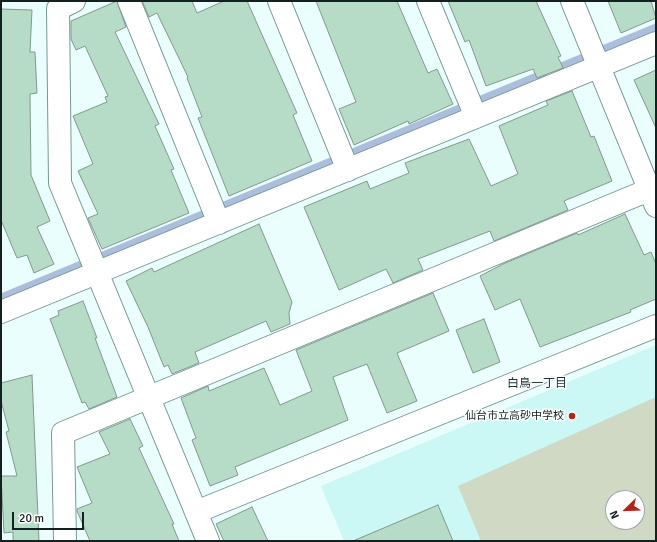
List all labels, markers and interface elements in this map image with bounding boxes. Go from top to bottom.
district label: 白鳥一丁目 [507,377,567,391]
place label: 仙台市立高砂中学校 [465,409,564,423]
marker: 仙台市立高砂中学校 [567,411,577,421]
north arrow [605,490,645,530]
scale bar [14,504,86,530]
text: N [607,508,622,521]
text: 20 m [19,511,44,526]

